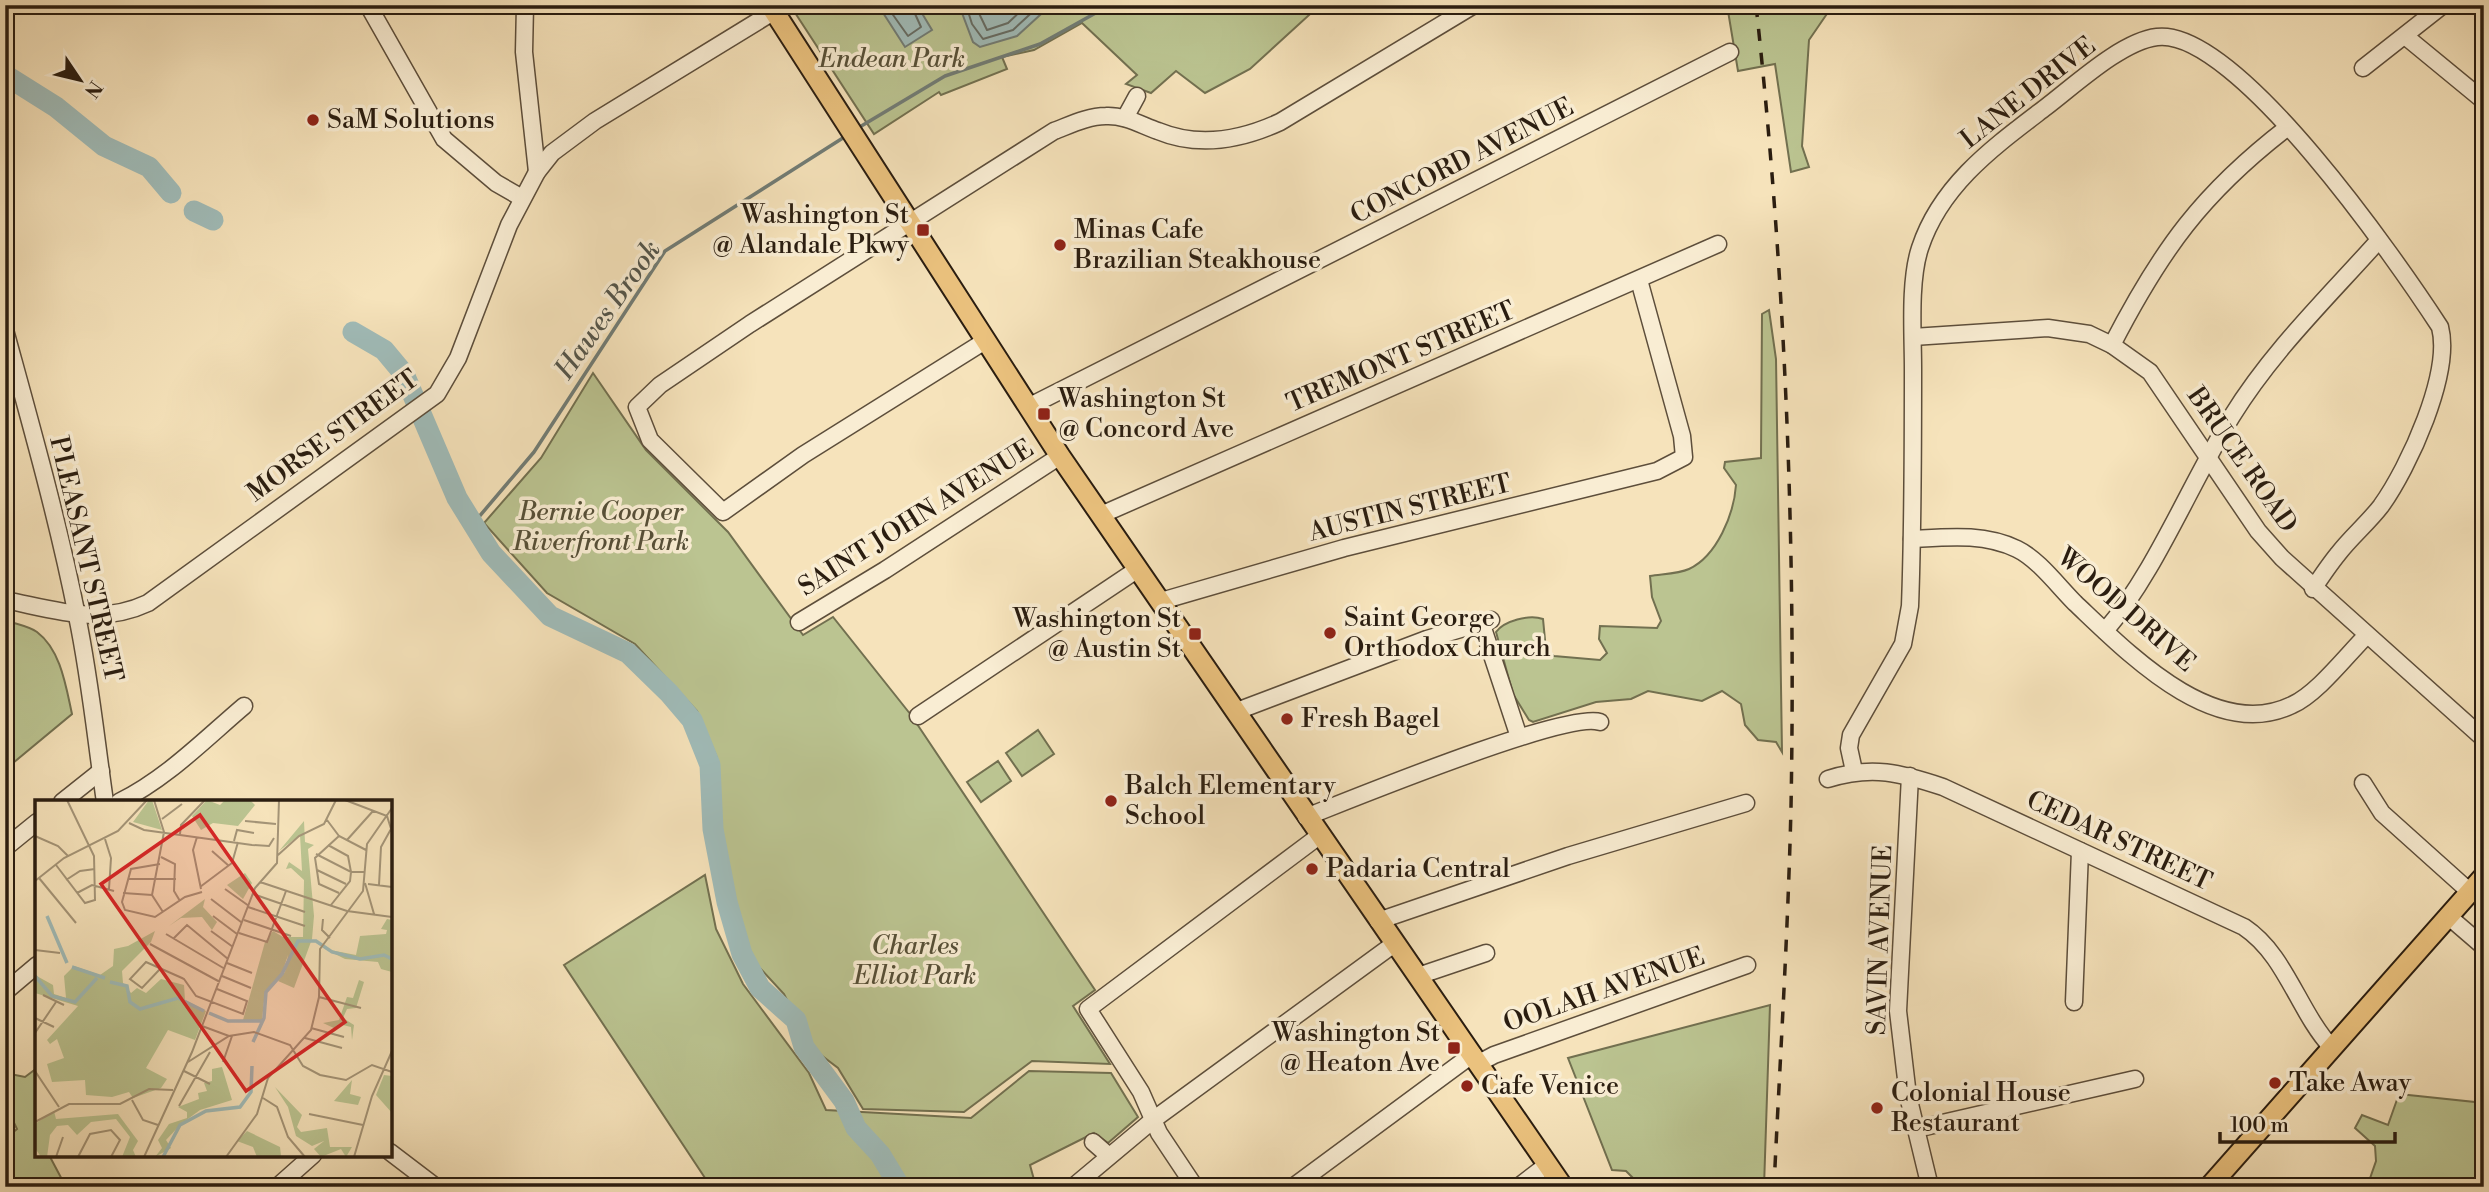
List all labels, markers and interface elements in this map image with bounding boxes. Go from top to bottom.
street label: LANE DRIVE [1954,30,2102,156]
park label: Endean Park [818,43,965,75]
north arrow [46,46,116,116]
text: N [79,76,107,102]
street label: CONCORD AVENUE [1345,91,1579,231]
place label: SaM Solutions [327,104,495,136]
marker: SaM Solutions [305,112,321,128]
place label: Washington St @ Alandale Pkwy [712,199,909,261]
place label: Minas Cafe Brazilian Steakhouse [1073,214,1321,276]
marker: Washington St @ Alandale Pkwy [915,222,931,238]
water label: Hawes Brook [547,233,669,387]
marker: Minas Cafe Brazilian Steakhouse [1052,237,1068,253]
street label: TREMONT STREET [1282,294,1520,420]
street label: MORSE STREET [241,363,425,509]
street label: BRUCE ROAD [2179,380,2304,539]
place label: Washington St @ Concord Ave [1057,383,1234,445]
marker: Washington St @ Concord Ave [1036,406,1052,422]
street label: PLEASANT STREET [42,433,130,685]
street label: SAINT JOHN AVENUE [793,433,1039,603]
street label: AUSTIN STREET [1304,467,1515,549]
park label: Bernie Cooper Riverfront Park [512,496,689,558]
street label: WOOD DRIVE [2049,540,2202,679]
place label: Saint George Orthodox Church [1344,602,1551,664]
place label: Washington St @ Austin St [1012,603,1181,665]
marker: Saint George Orthodox Church [1322,625,1338,641]
marker: Washington St @ Austin St [1187,626,1203,642]
place label: Fresh Bagel [1301,703,1440,735]
marker: Fresh Bagel [1279,711,1295,727]
place label: Balch Elementary School [1124,770,1336,832]
street label: CEDAR STREET [2021,784,2217,898]
marker: Balch Elementary School [1103,793,1119,809]
inset map [35,800,392,1157]
street label: SAVIN AVENUE [1861,844,1899,1036]
place label: Padaria Central [1326,853,1510,885]
marker: Padaria Central [1304,861,1320,877]
park label: Charles Elliot Park [853,930,976,992]
street label: OOLAH AVENUE [1499,941,1709,1039]
place label: Washington St @ Heaton Ave [1271,1017,1440,1079]
marker: Washington St @ Heaton Ave [1446,1040,1462,1056]
place label: Take Away [2289,1067,2411,1099]
place label: Cafe Venice [1481,1070,1619,1102]
marker: Take Away [2267,1075,2283,1091]
place label: Colonial House Restaurant [1891,1077,2071,1139]
marker: Cafe Venice [1459,1078,1475,1094]
marker: Colonial House Restaurant [1869,1100,1885,1116]
scale bar [2220,1101,2394,1145]
text: 100 m [2230,1113,2289,1139]

